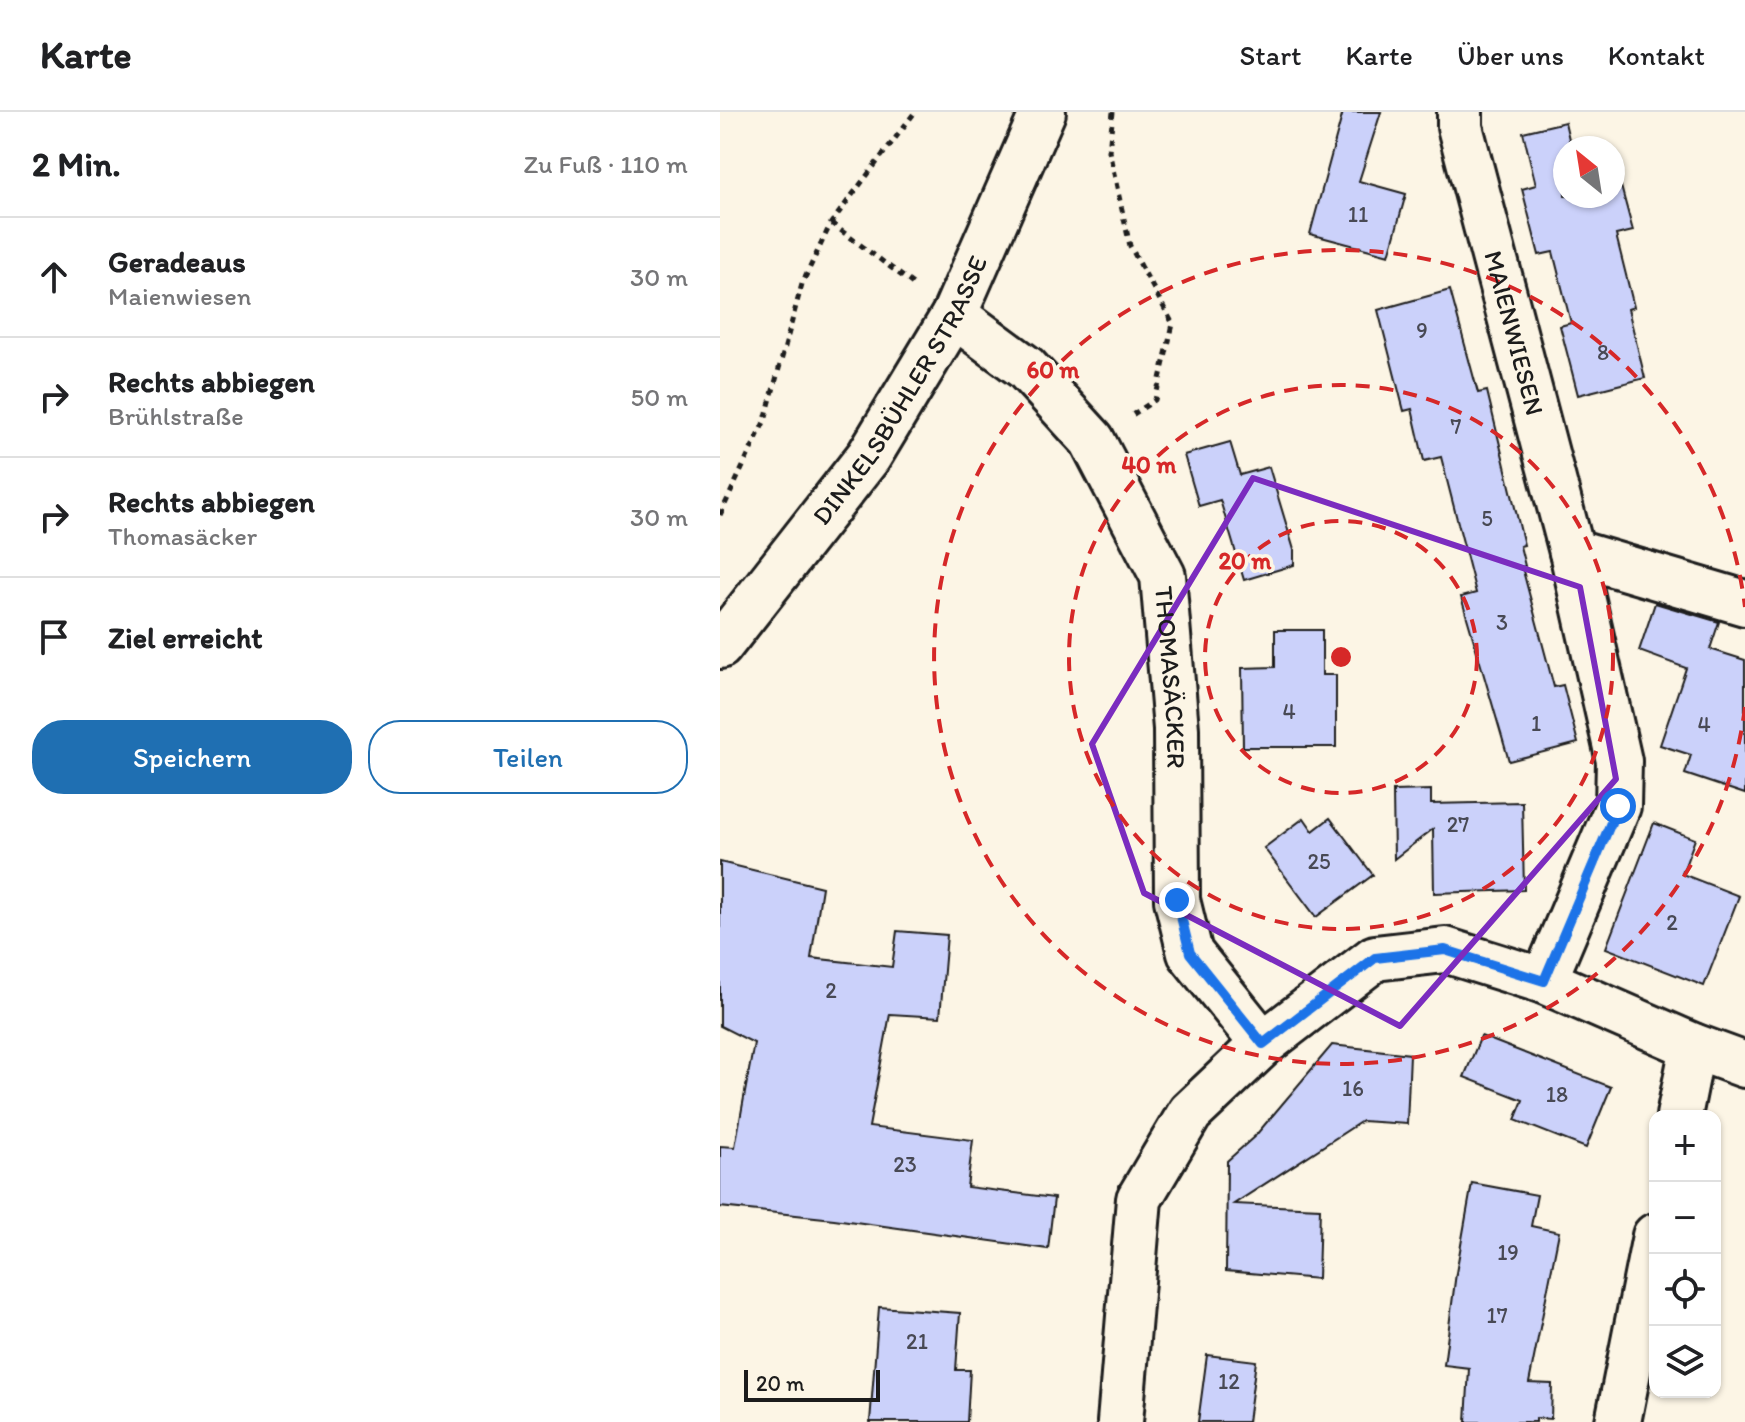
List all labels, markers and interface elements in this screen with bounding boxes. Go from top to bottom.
text: Karte [40,32,131,78]
text: Start [1240,38,1302,72]
text: Karte [1346,38,1413,72]
text: Über uns [1457,38,1564,72]
text: Kontakt [1608,38,1705,72]
north arrow [1553,136,1625,208]
text: 2 Min. [32,144,121,185]
text: Zu Fuß · 110 m [524,148,688,180]
house number: 11 [1348,201,1368,228]
text: Geradeaus [108,243,246,280]
street label: MAIENWIESEN [1477,247,1551,419]
street label: DINKELSBÜHLER STRASSE [805,251,994,531]
icon: ahead [32,255,76,299]
text: 30 m [630,261,688,293]
text: Maienwiesen [108,280,252,312]
house number: 9 [1416,317,1428,344]
house number: 8 [1597,339,1609,366]
text: 60 m [1026,355,1080,384]
text: Rechts abbiegen [108,363,315,400]
icon: right [32,375,76,419]
text: 50 m [631,381,688,413]
text: Brühlstraße [108,400,244,432]
house number: 7 [1451,413,1462,440]
text: 40 m [1122,450,1177,479]
text: Rechts abbiegen [108,483,315,520]
icon: right [32,495,76,539]
text: 30 m [630,501,688,533]
house number: 5 [1481,505,1493,532]
text: Thomasäcker [108,520,257,552]
text: 20 m [1219,546,1272,575]
street label: THOMASÄCKER [1148,585,1192,769]
house number: 3 [1496,609,1508,636]
icon: arrive [32,615,76,659]
text: Ziel erreicht [108,619,263,656]
centre of rings [1327,643,1355,671]
house number: 4 [1282,698,1296,725]
house number: 1 [1531,710,1541,737]
house number: 4 [1697,711,1711,738]
button: Speichern [32,720,352,794]
button: Teilen [368,720,688,794]
route start [1600,788,1636,824]
house number: 27 [1447,811,1469,838]
house number: 25 [1307,848,1331,875]
route end [1159,882,1195,918]
house number: 2 [1666,909,1678,936]
house number: 2 [825,977,837,1004]
house number: 16 [1342,1075,1364,1102]
house number: 18 [1546,1081,1568,1108]
map controls [1649,1110,1721,1398]
button: + [1649,1110,1721,1182]
house number: 23 [893,1151,917,1178]
button: − [1649,1182,1721,1254]
house number: 19 [1497,1239,1519,1266]
button: locate [1649,1254,1721,1326]
house number: 17 [1486,1302,1508,1329]
button: layers [1649,1326,1721,1398]
house number: 21 [906,1328,928,1355]
scale bar [744,1366,880,1402]
house number: 12 [1218,1368,1240,1395]
text: 20 m [756,1370,805,1397]

